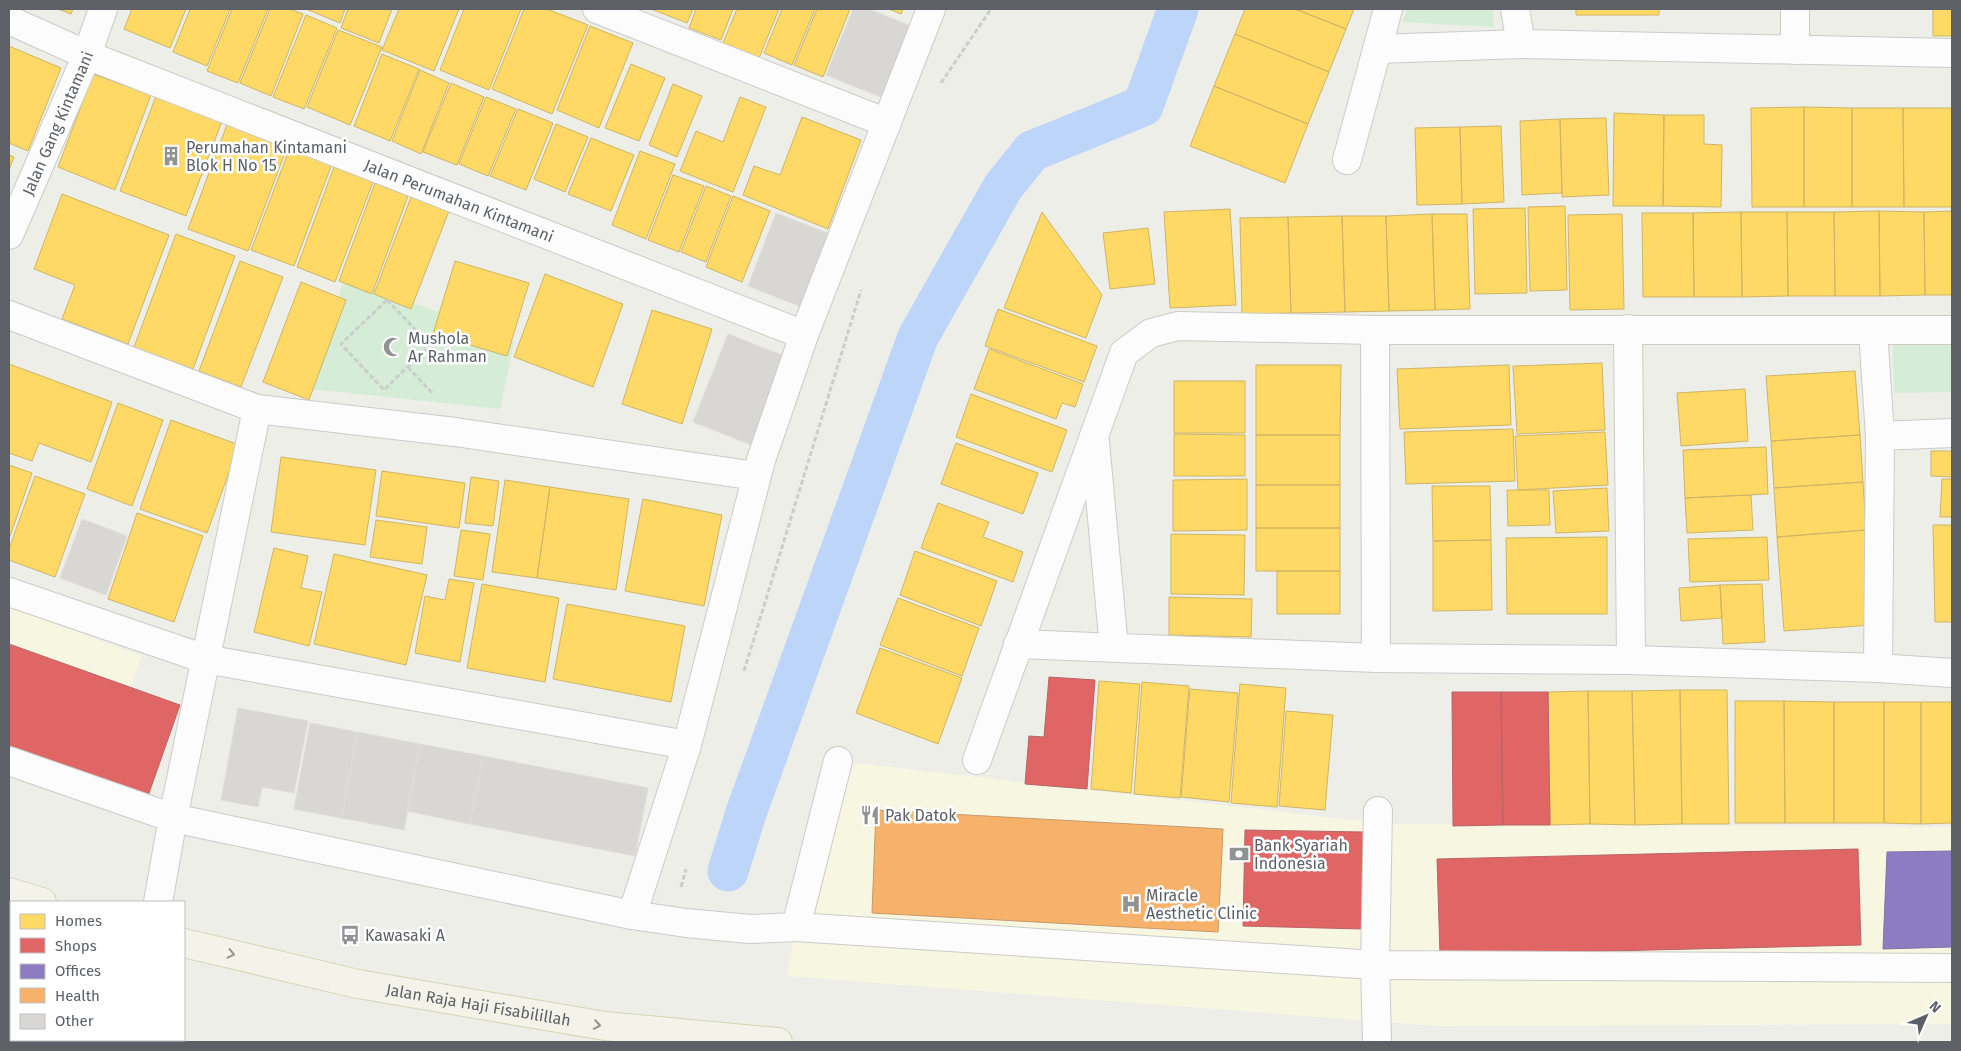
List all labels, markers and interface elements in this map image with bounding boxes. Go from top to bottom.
street label: Jalan Gang Kintamani [18,49,97,198]
place label: Perumahan Kintamani Blok H No 15 [186,138,347,175]
building icon: Perumahan Kintamani Blok H No 15 [160,145,182,167]
street label: Jalan Perumahan Kintamani [362,155,557,246]
place label: Mushola Ar Rahman [408,329,487,366]
mosque icon: Mushola Ar Rahman [382,336,404,358]
restaurant icon: Pak Datok [859,804,881,826]
place label: Pak Datok [885,806,957,825]
place label: Bank Syariah Indonesia [1254,836,1348,873]
bank icon: Bank Syariah Indonesia [1228,843,1250,865]
place label: Miracle Aesthetic Clinic [1146,886,1257,923]
hospital icon: Miracle Aesthetic Clinic [1120,893,1142,915]
legend [10,901,185,1041]
text: Homes [55,912,102,930]
bus stop icon: Kawasaki A [339,924,361,946]
place label: Kawasaki A [365,926,446,945]
text: Shops [55,937,97,955]
one-way arrow [227,948,236,959]
text: Offices [55,962,101,980]
street label: Jalan Raja Haji Fisabilillah [385,979,572,1030]
text: Health [55,987,100,1005]
north arrow [1901,991,1951,1041]
text: N [1926,998,1944,1016]
text: Other [55,1012,94,1030]
one-way arrow [592,1019,601,1029]

